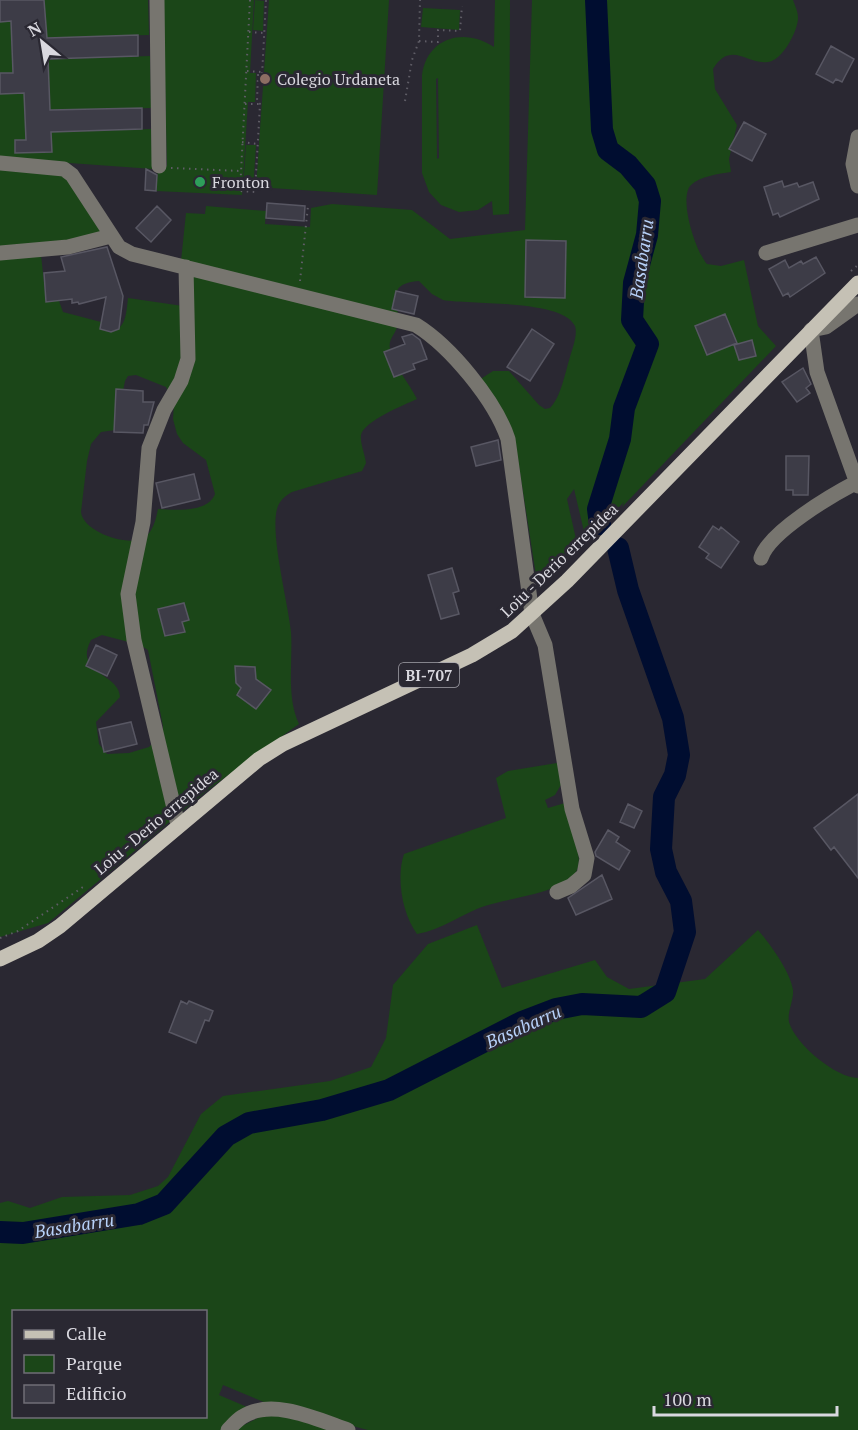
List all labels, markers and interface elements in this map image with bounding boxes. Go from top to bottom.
north arrow [12,12,72,72]
text: N [24,16,45,42]
place label: Colegio Urdaneta [277,68,400,90]
marker: Colegio Urdaneta [258,72,272,86]
place label: Fronton [212,171,270,193]
marker: Fronton [193,175,207,189]
water label: Basabarru [623,218,658,301]
street label: Loiu - Derio errepidea [496,498,622,622]
road number: BI-707 [399,663,459,687]
street label: Loiu - Derio errepidea [89,763,223,879]
water label: Basabarru [480,999,565,1054]
water label: Basabarru [31,1207,116,1243]
legend [12,1310,207,1418]
text: Calle [66,1321,107,1345]
text: Parque [66,1351,122,1375]
scale bar [654,1379,837,1417]
text: Edificio [66,1381,126,1405]
text: 100 m [663,1387,712,1411]

